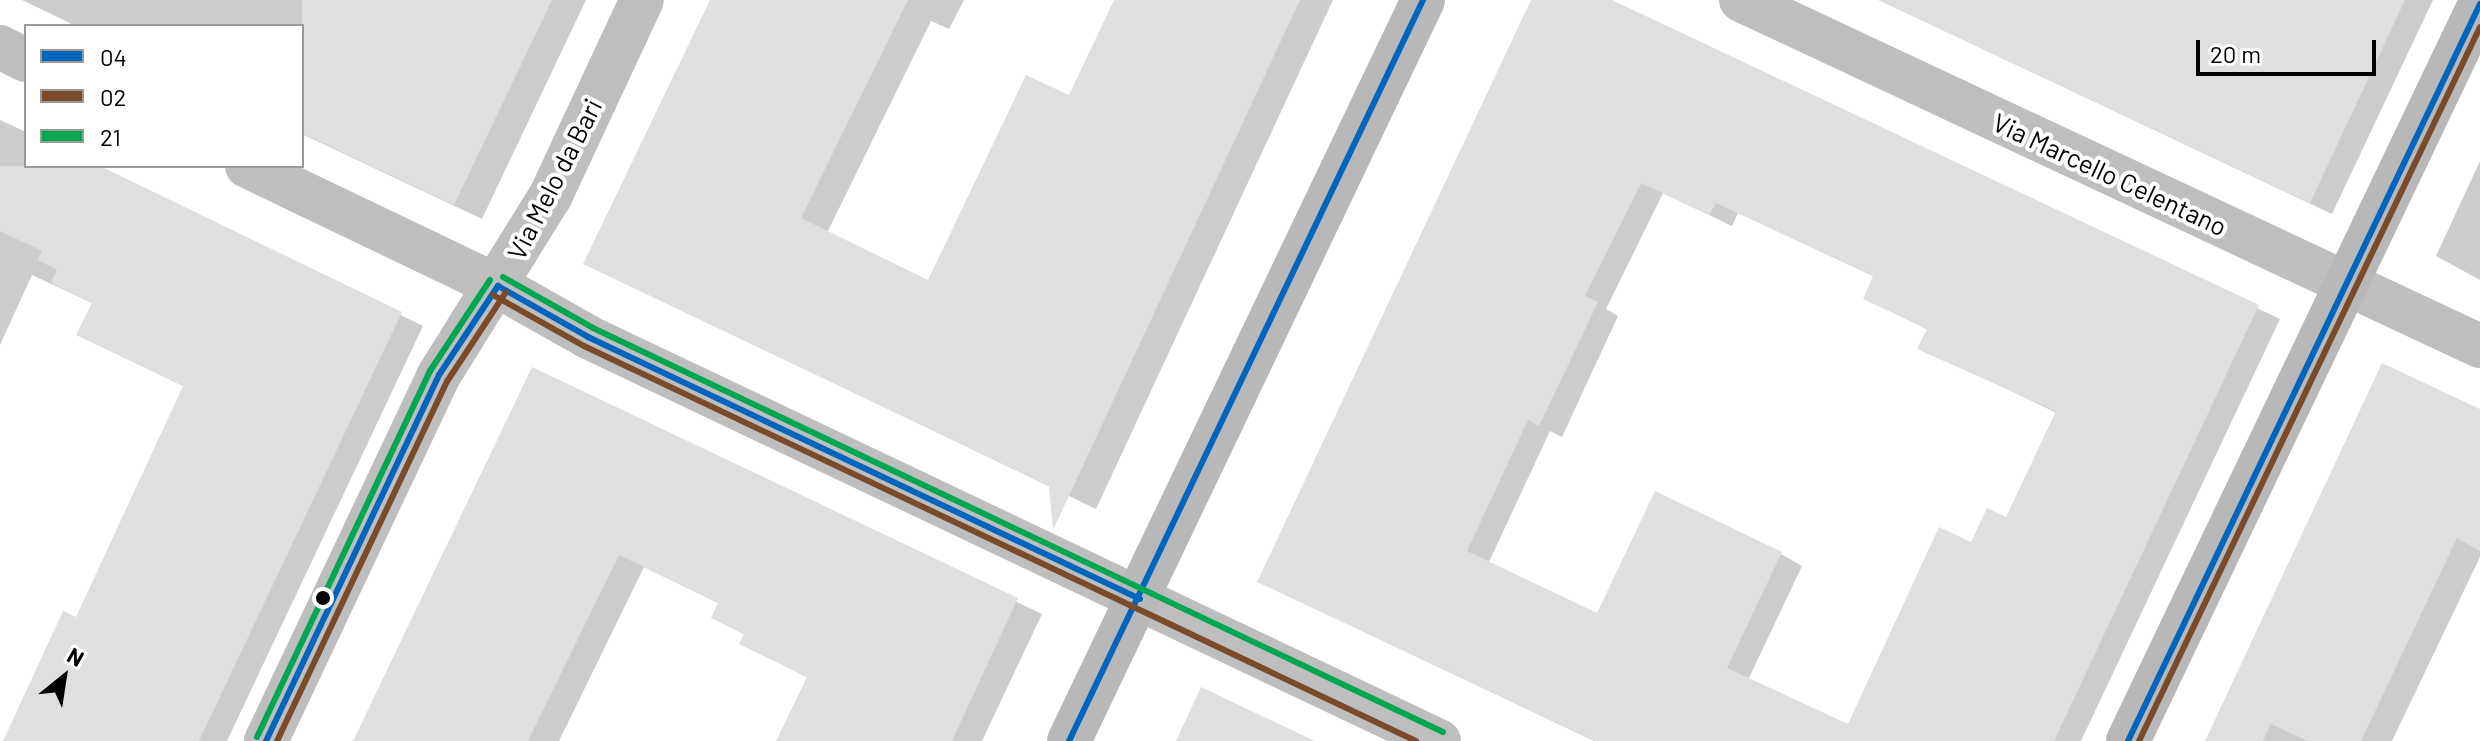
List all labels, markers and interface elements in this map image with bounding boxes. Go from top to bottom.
legend [24,24,304,168]
scale bar [2200,24,2380,74]
text: 20 m [2210,39,2261,68]
text: 04 [100,42,127,71]
text: 02 [100,82,126,111]
street label: Via Melo da Bari [500,93,608,265]
street label: Via Marcello Celentano [1988,106,2232,242]
text: 21 [100,122,121,151]
unlabelled marker [315,590,331,606]
north arrow [24,637,104,717]
text: N [63,641,89,671]

